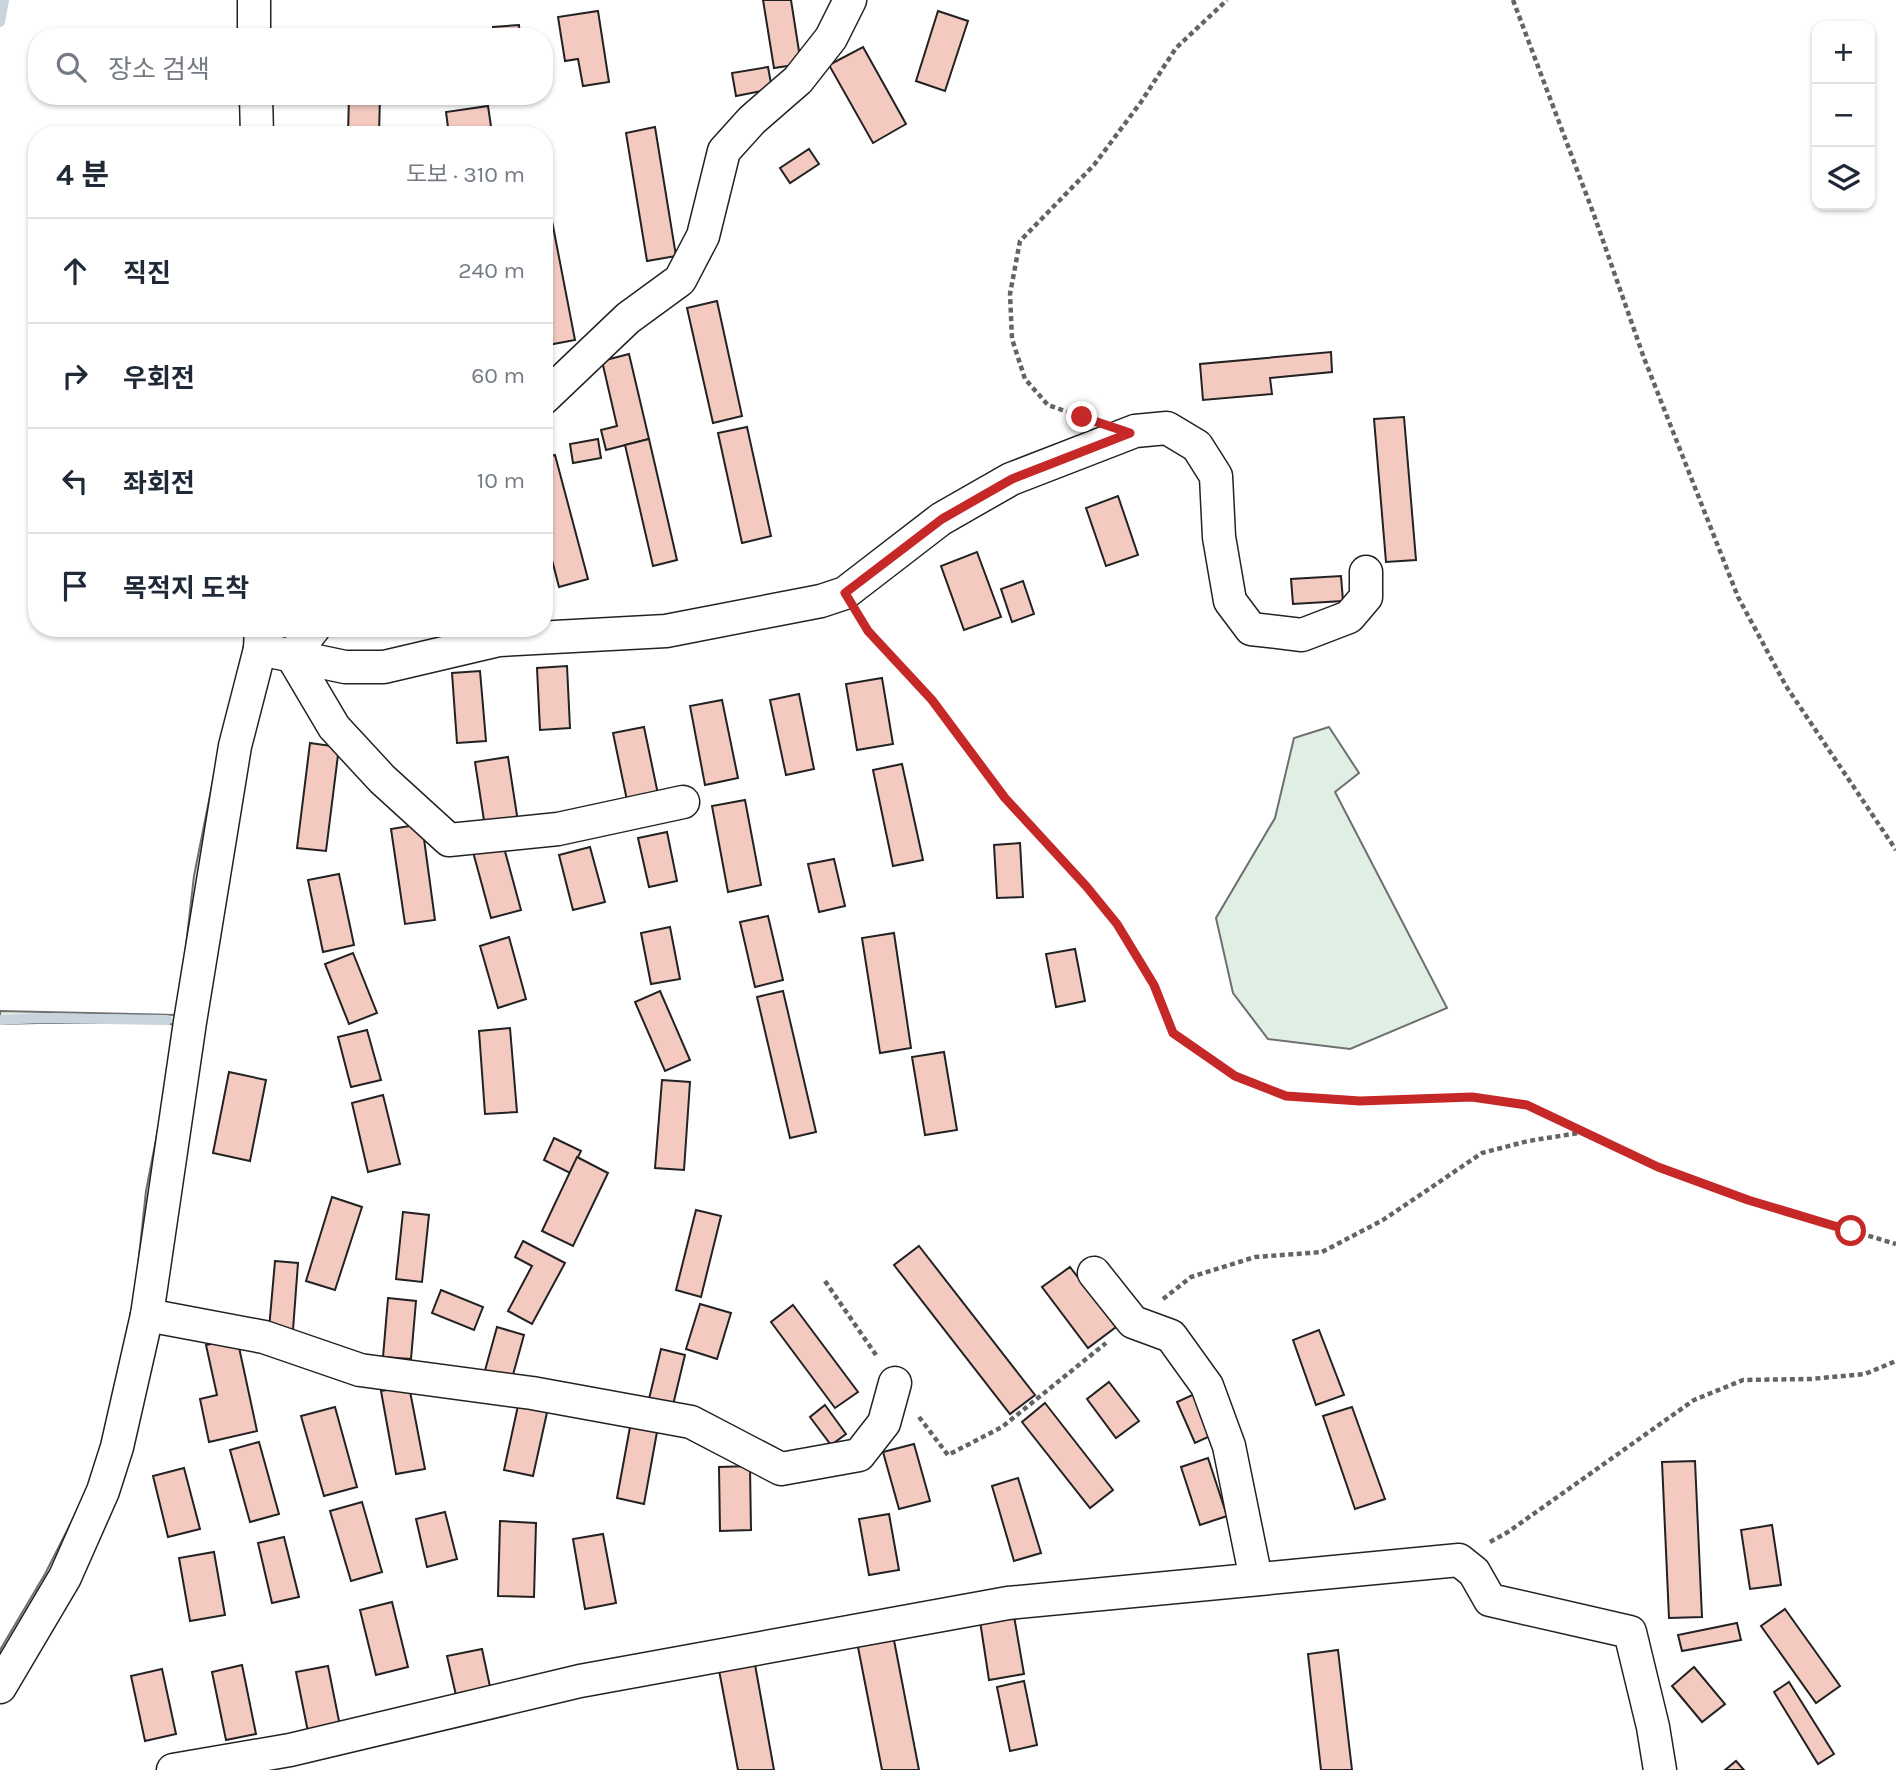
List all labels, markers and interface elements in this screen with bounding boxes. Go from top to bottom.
map controls [1812,21,1875,210]
button: + [1812,21,1875,84]
search box [28,28,553,105]
icon: search [52,48,90,86]
text: 장소 검색 [108,54,210,85]
button: − [1812,84,1875,147]
button: layers [1812,147,1875,210]
text: 4 분 [56,157,109,193]
text: 도보 · 310 m [406,161,525,188]
icon: ahead [56,252,94,290]
text: 240 m [458,257,525,284]
text: 직진 [123,258,171,289]
icon: right [56,357,94,395]
text: 60 m [471,362,525,389]
text: 우회전 [123,363,195,394]
route end [1066,401,1097,432]
icon: left [56,462,94,500]
text: 10 m [477,467,525,494]
text: 좌회전 [123,468,195,499]
icon: arrive [56,567,94,605]
text: 목적지 도착 [123,573,249,604]
route start [1835,1215,1866,1246]

